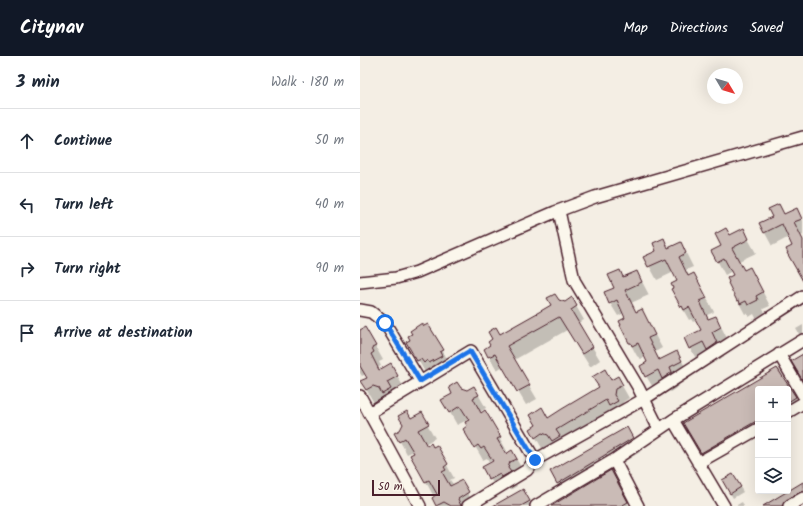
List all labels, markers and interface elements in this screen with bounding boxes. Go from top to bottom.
text: Citynav [20,13,83,43]
text: Map [623,17,648,39]
text: Directions [670,17,728,39]
text: Saved [750,17,783,39]
north arrow [707,68,743,104]
text: 3 min [16,69,60,96]
text: Walk · 180 m [271,72,344,93]
text: Continue [54,129,112,153]
icon: ahead [16,130,38,152]
text: 50 m [315,130,344,151]
text: Turn left [54,193,114,217]
icon: left [16,194,38,216]
text: 40 m [315,194,344,215]
text: Turn right [54,257,121,281]
icon: right [16,258,38,280]
text: 90 m [316,258,344,279]
route start [376,314,394,332]
text: Arrive at destination [54,321,193,345]
icon: arrive [16,322,38,344]
map controls [755,386,791,494]
button: + [755,386,791,422]
button: − [755,422,791,458]
route end [526,451,544,469]
button: layers [755,458,791,494]
scale bar [372,478,440,497]
text: 50 m [378,478,403,496]

